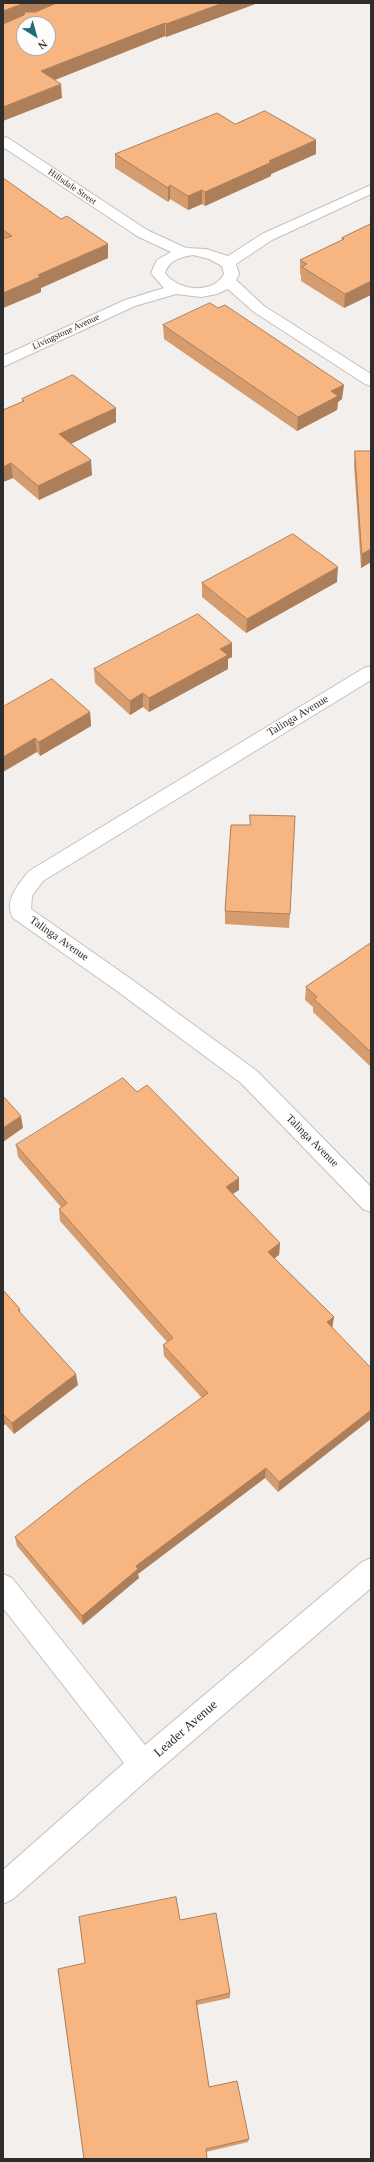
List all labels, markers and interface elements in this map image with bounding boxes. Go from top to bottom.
north arrow [16,16,56,56]
text: N [36,38,49,52]
street label: Hillsdale Street [46,167,98,207]
street label: Livingstone Avenue [31,312,101,352]
street label: Talinga Avenue [265,693,331,739]
street label: Talinga Avenue [27,914,91,964]
street label: Talinga Avenue [283,1112,341,1170]
street label: Leader Avenue [151,1697,221,1761]

